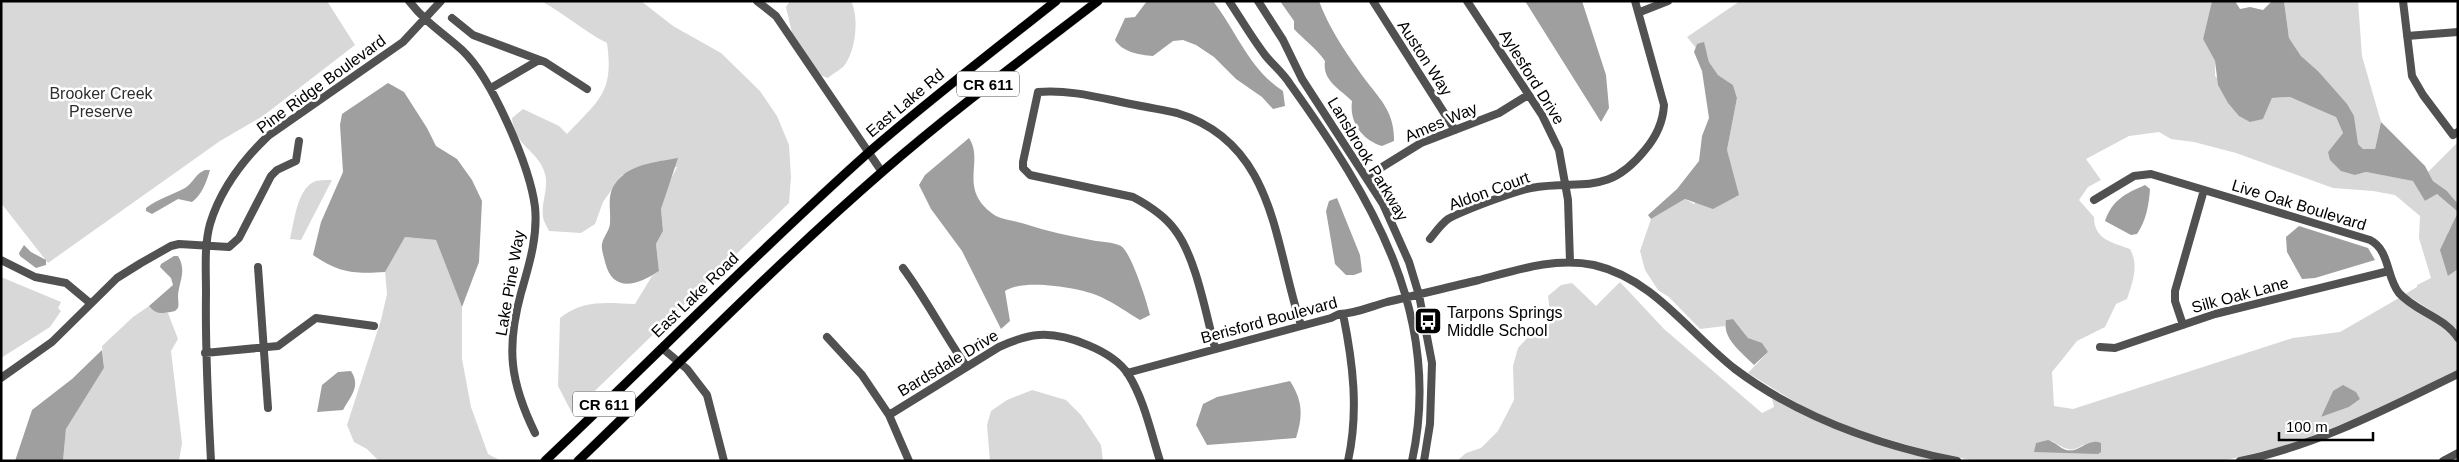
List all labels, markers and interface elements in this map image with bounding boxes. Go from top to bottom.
street label: Auston Way [1395,17,1455,99]
street label: Aylesford Drive [1496,27,1568,127]
street label: Pine Ridge Boulevard [253,32,389,136]
street label: East Lake Rd [863,66,947,140]
road number: CR 611 [957,72,1019,96]
park label: Brooker Creek Preserve [49,85,154,120]
street label: Lansbrook Parkway [1325,94,1411,224]
street label: Ames Way [1402,99,1480,145]
street label: Aldon Court [1446,168,1532,213]
street label: Live Oak Boulevard [2230,176,2368,234]
street label: Lake Pine Way [492,229,528,337]
street label: East Lake Road [648,249,742,341]
street label: Silk Oak Lane [2190,274,2290,316]
street label: Berisford Boulevard [1199,294,1339,346]
place label: Tarpons Springs Middle School [1447,304,1563,339]
bus stop icon: Tarpons Springs Middle School [1413,306,1443,336]
street label: Bardsdale Drive [895,326,1001,400]
road number: CR 611 [573,392,635,416]
scale bar [2279,410,2373,442]
text: 100 m [2286,418,2328,435]

